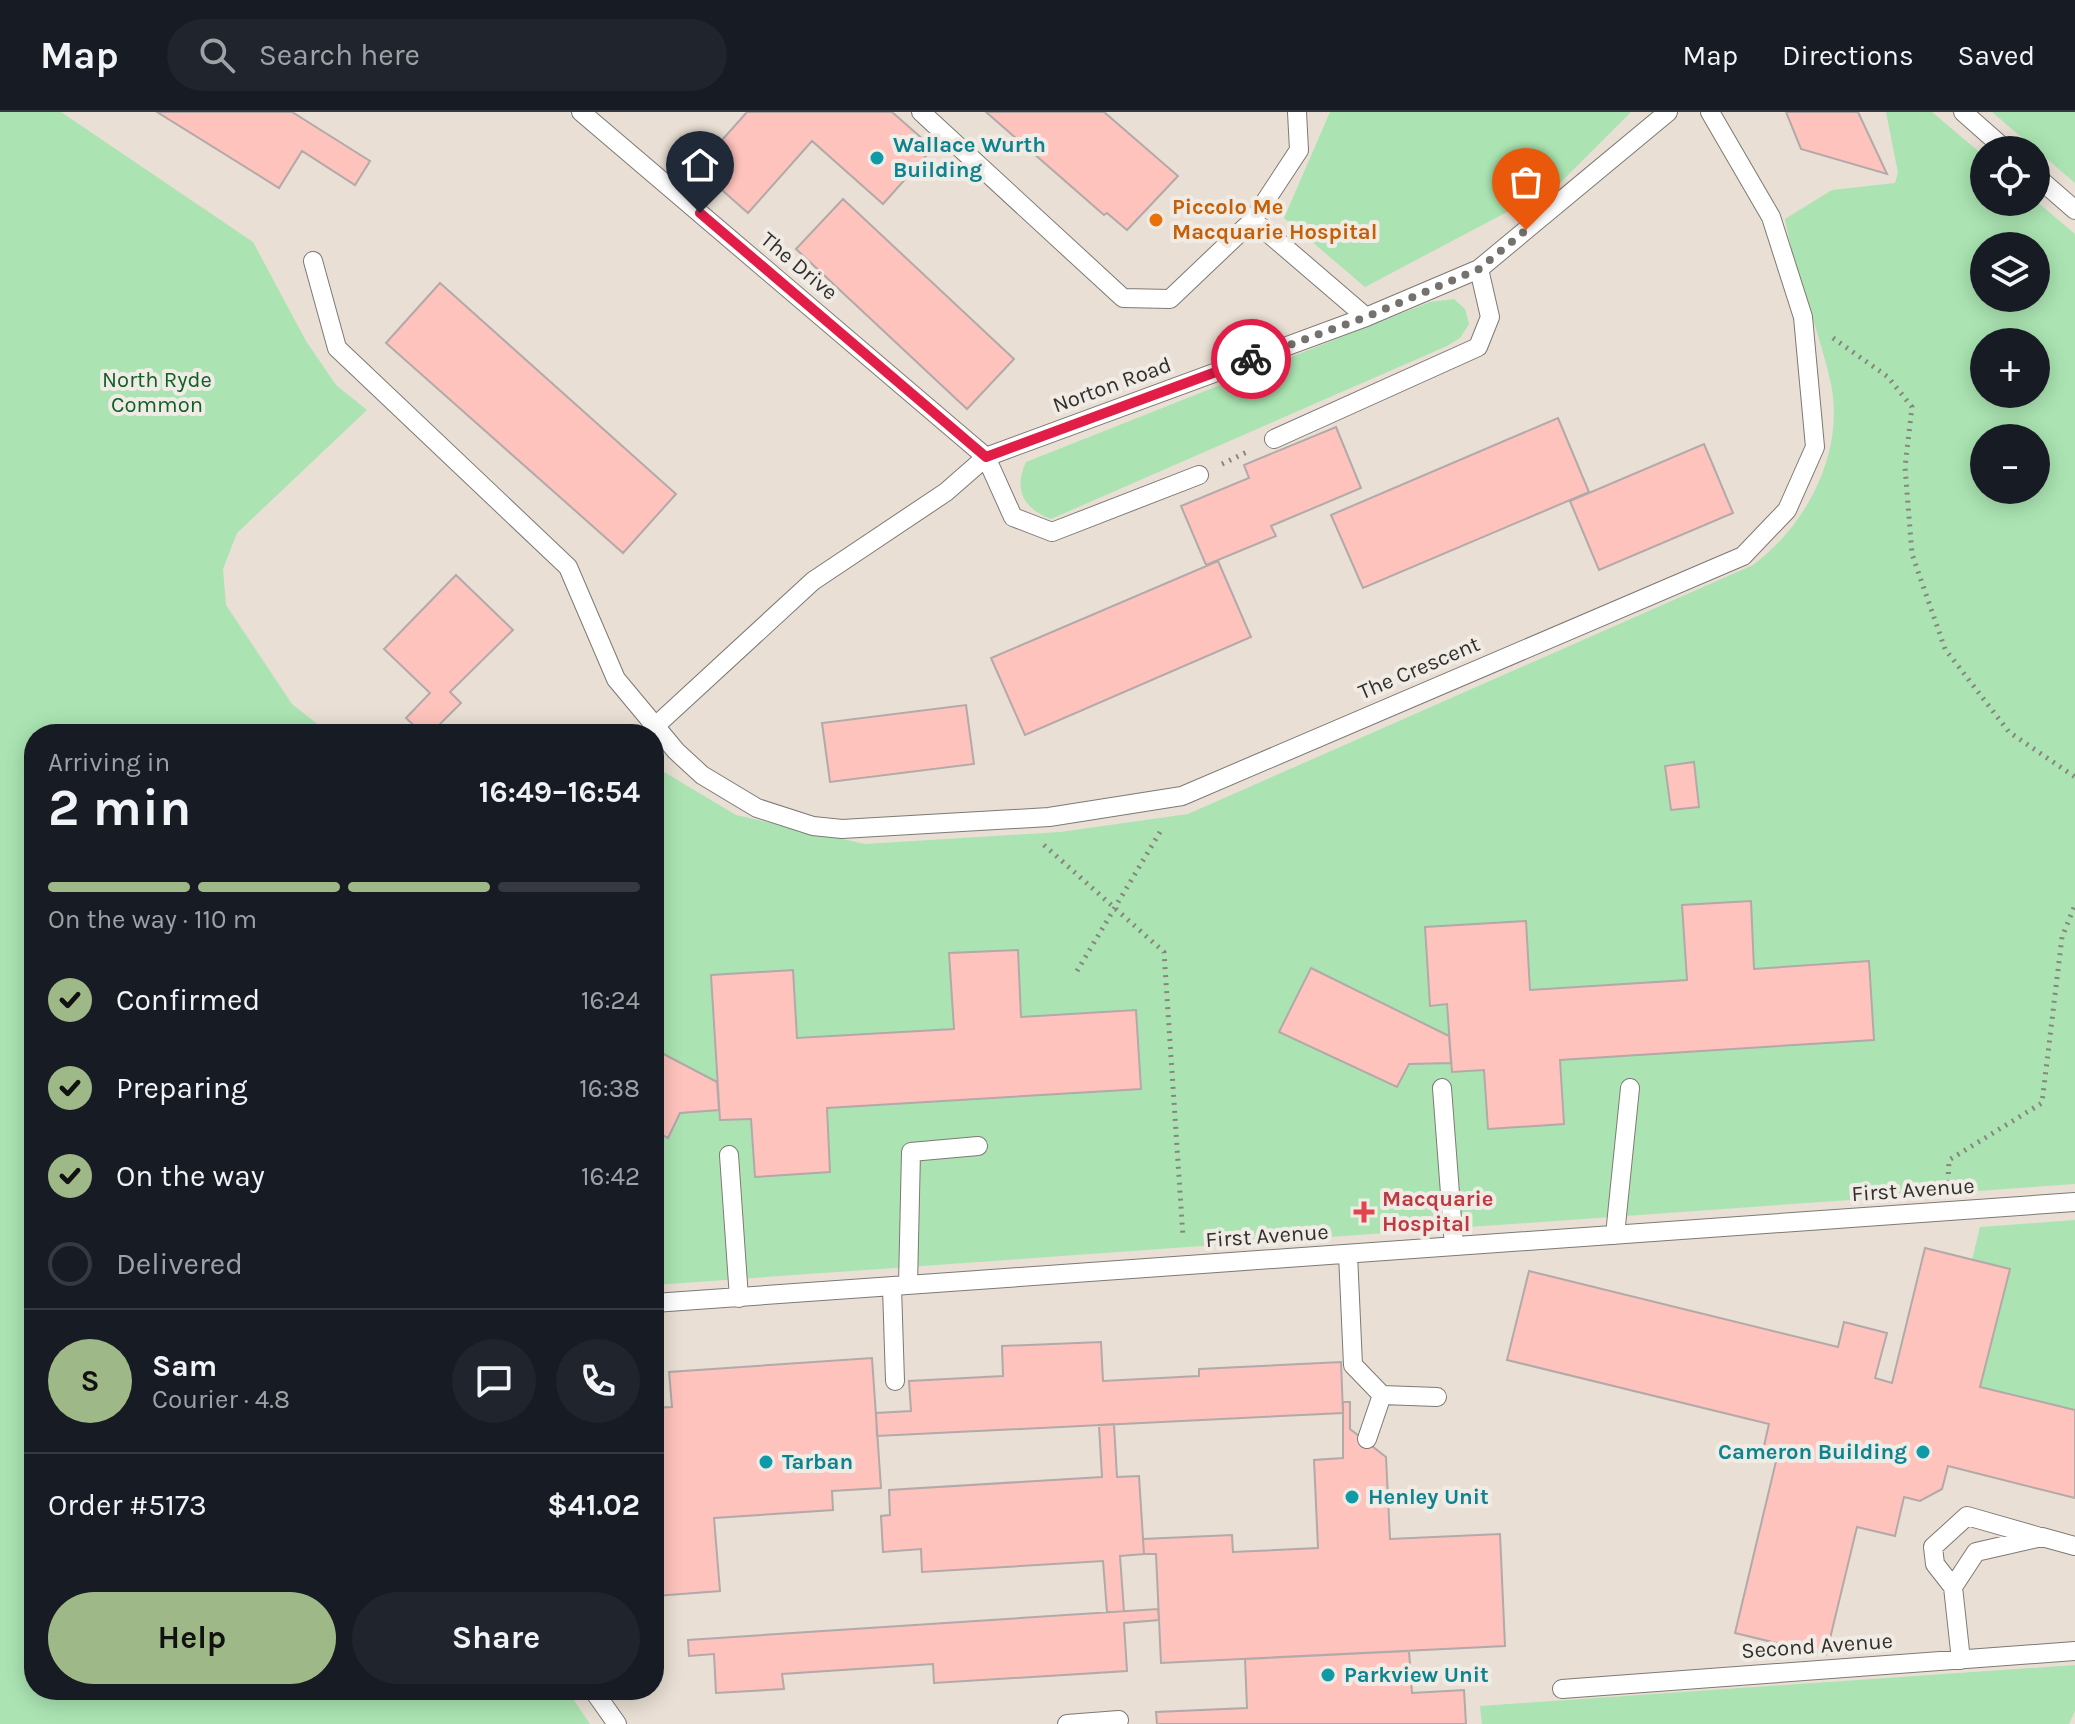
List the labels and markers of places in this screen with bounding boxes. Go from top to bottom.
pin [666,131,734,213]
place label: Wallace Wurth Building [893,132,1046,183]
pin [1492,148,1560,230]
marker: Wallace Wurth Building [868,149,886,167]
place label: Piccolo Me Macquarie Hospital [1172,194,1377,245]
marker: Piccolo Me Macquarie Hospital [1147,211,1165,229]
place label: Macquarie Hospital [1382,1186,1493,1237]
marker: Macquarie Hospital [1353,1201,1375,1223]
place label: Cameron Building [1718,1439,1907,1465]
marker: Cameron Building [1914,1443,1932,1461]
place label: Tarban [782,1449,853,1475]
marker: Tarban [757,1453,775,1471]
place label: Henley Unit [1368,1484,1489,1510]
marker: Henley Unit [1343,1488,1361,1506]
place label: Parkview Unit [1344,1662,1489,1688]
marker: Parkview Unit [1319,1666,1337,1684]

